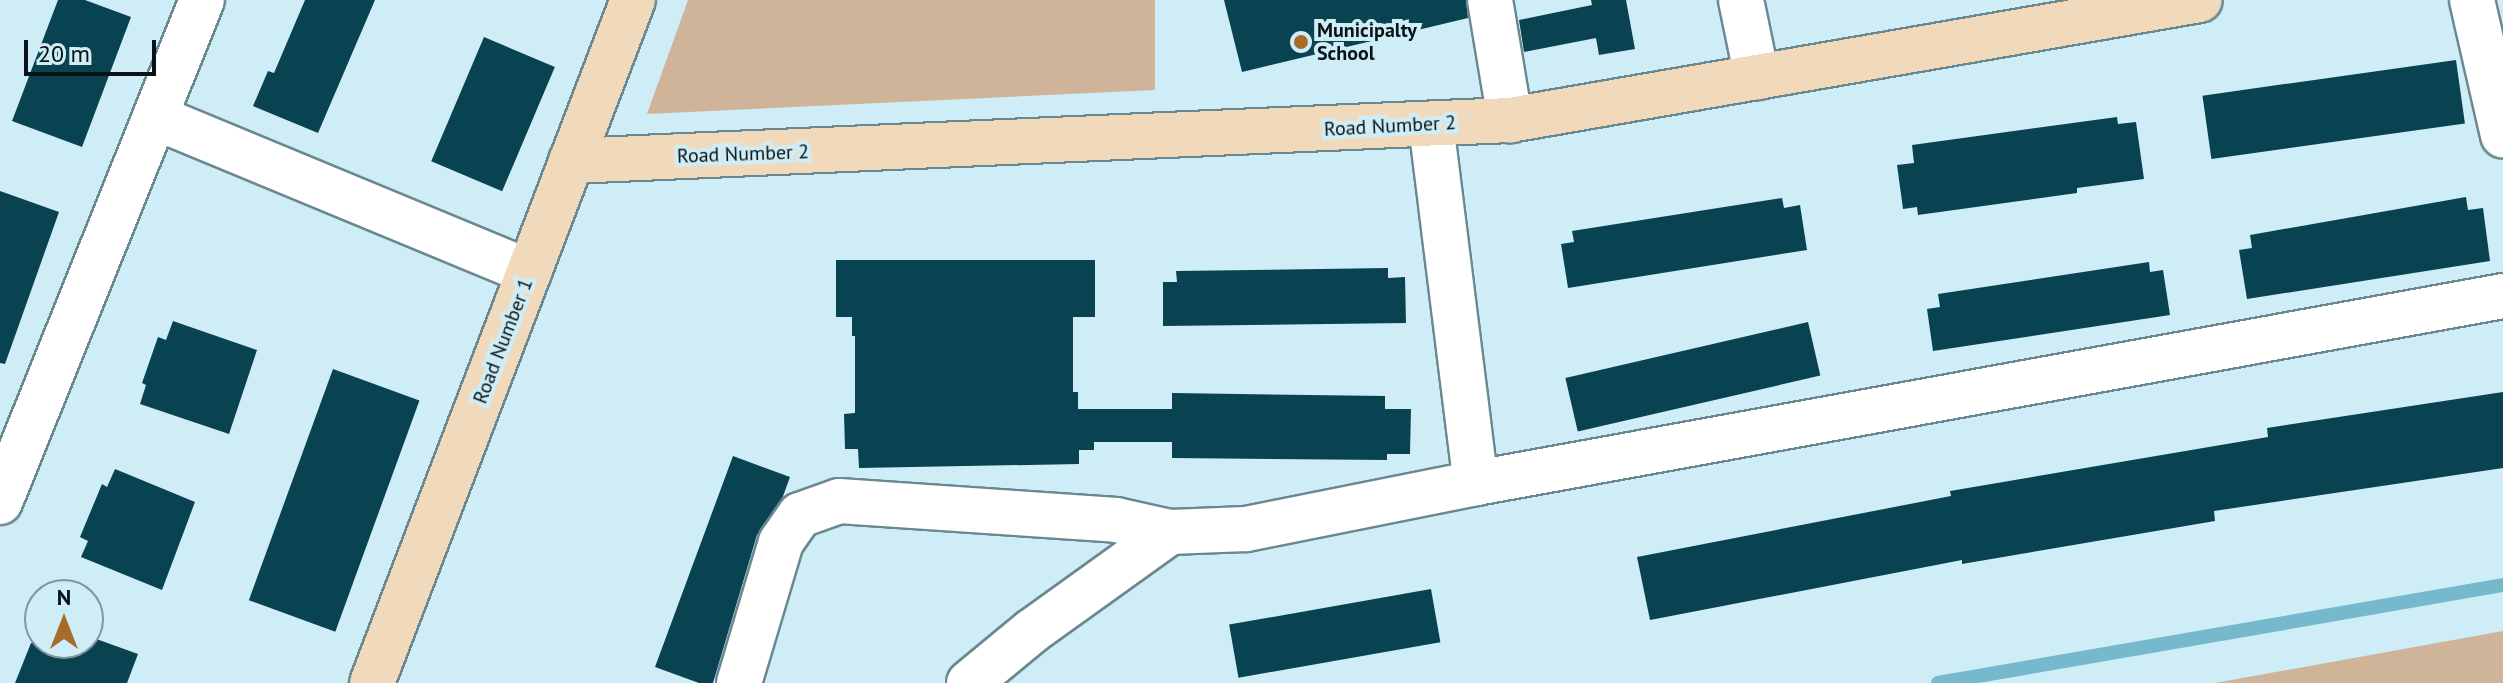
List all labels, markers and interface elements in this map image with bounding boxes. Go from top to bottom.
place label: Municipalty School [1317,18,1417,65]
scale bar [28,24,160,74]
marker: Municipalty School [1292,33,1310,51]
text: 20 m [38,38,90,69]
street label: Road Number 2 [1323,111,1457,141]
street label: Road Number 2 [677,140,809,168]
street label: Road Number 1 [468,275,538,407]
north arrow [24,579,104,659]
text: N [57,583,71,611]

